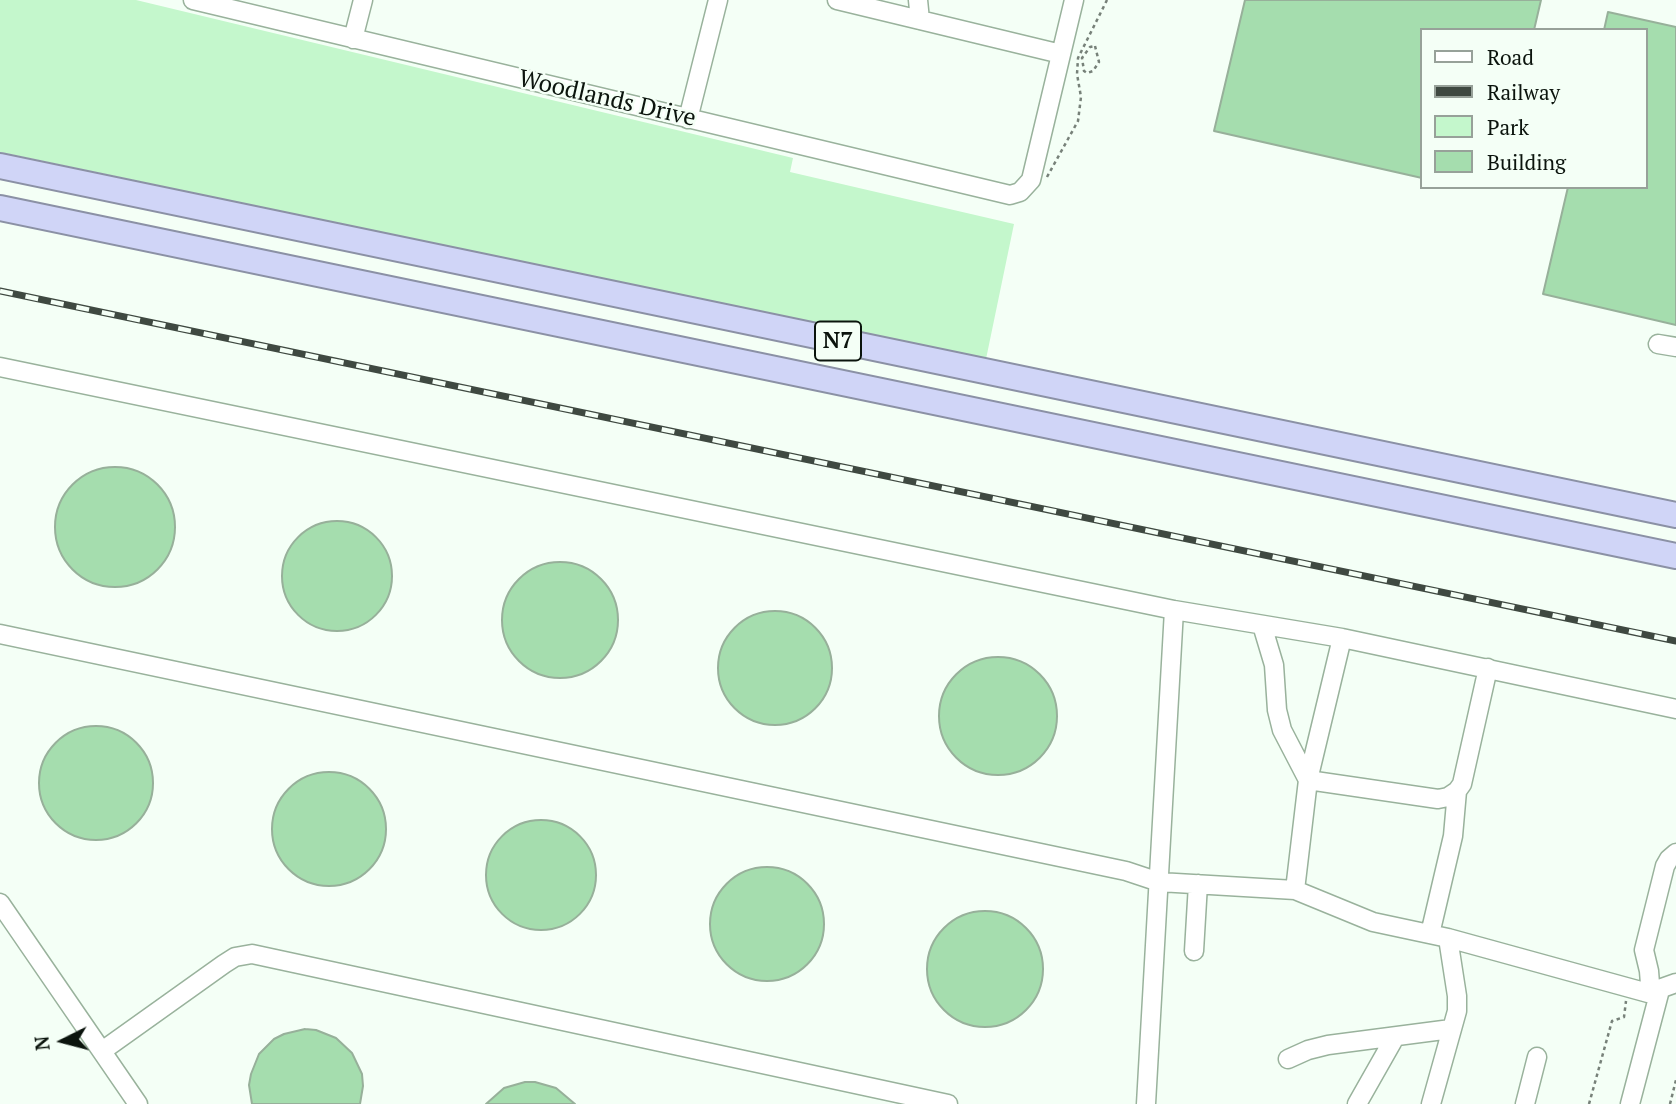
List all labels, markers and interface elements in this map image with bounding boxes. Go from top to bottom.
legend [1420,28,1648,189]
text: Road [1487,43,1534,71]
street label: Woodlands Drive [516,65,698,133]
text: Railway [1487,78,1560,106]
text: Park [1487,113,1529,141]
text: Building [1487,148,1566,176]
road number: N7 [815,322,861,360]
north arrow [28,1006,98,1076]
text: N [28,1035,55,1052]

